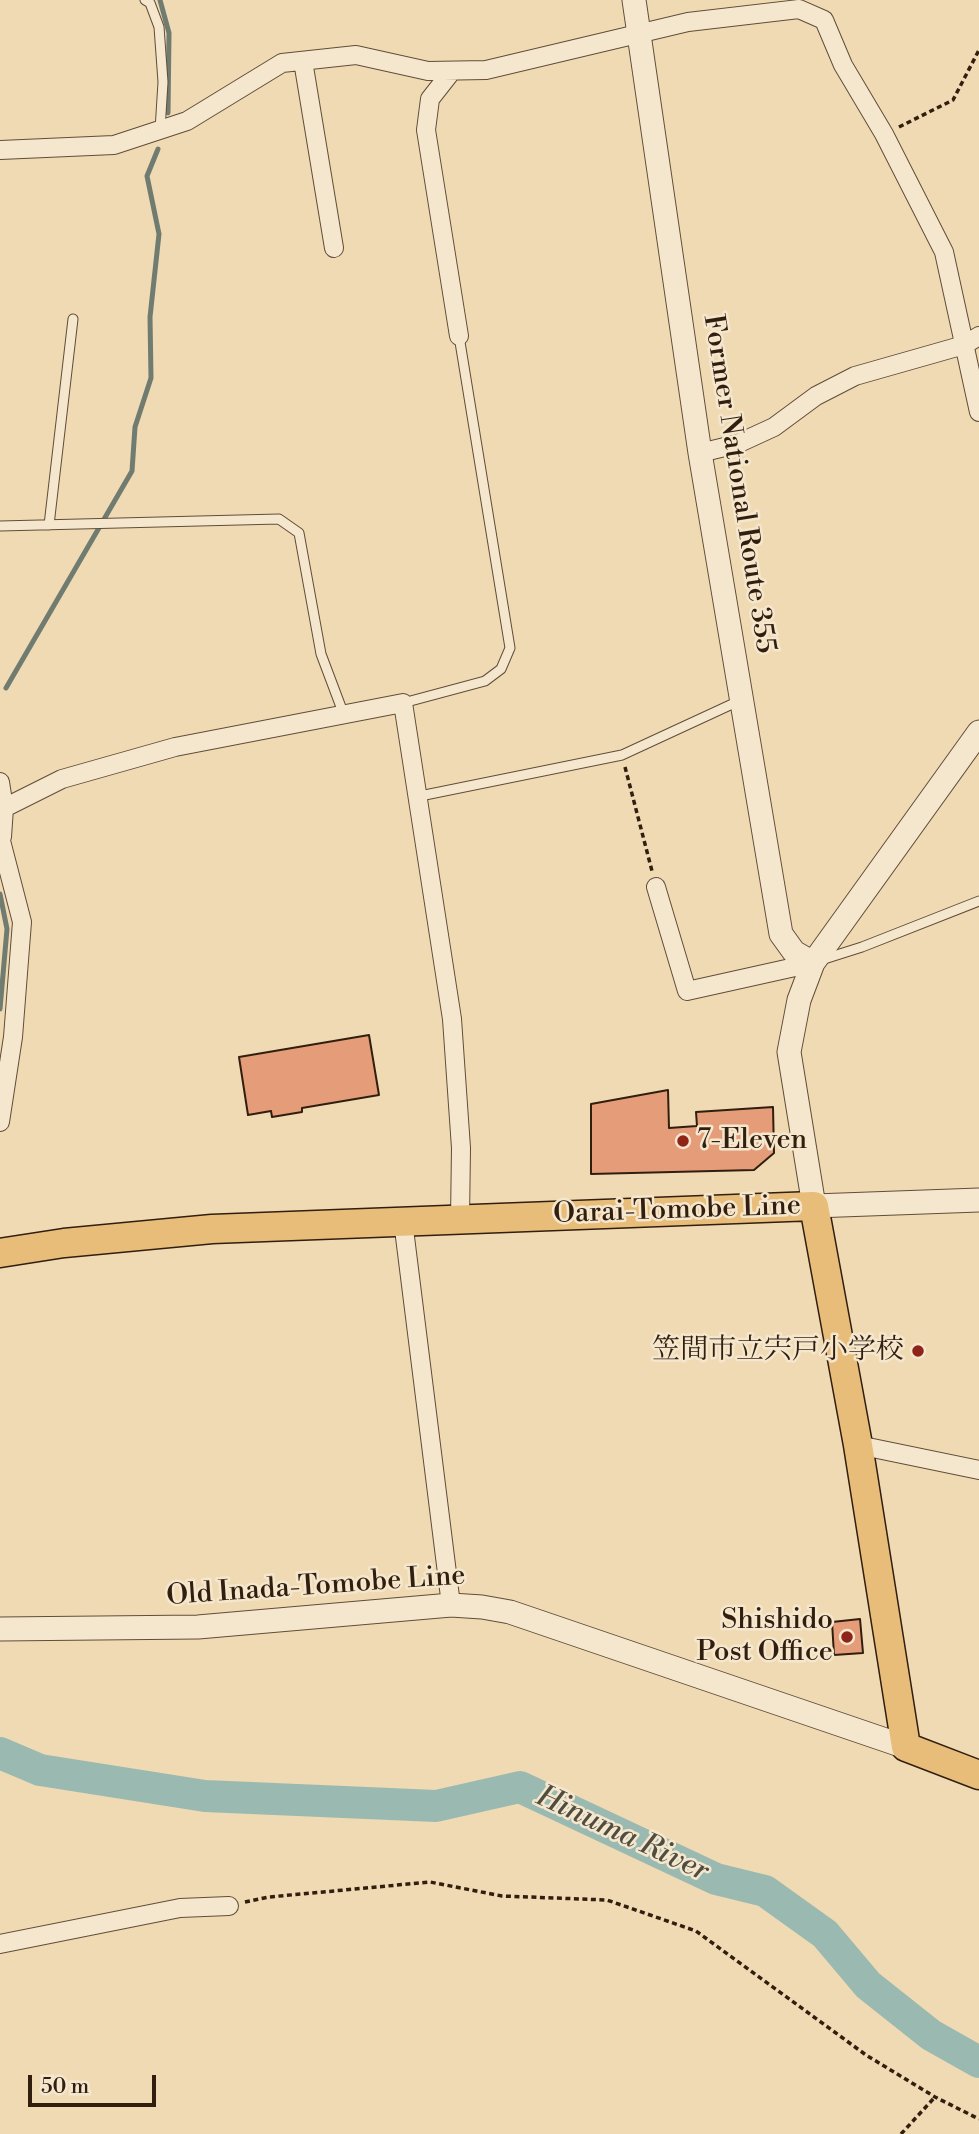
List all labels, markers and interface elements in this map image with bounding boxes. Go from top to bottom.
street label: Former National Route 355 [695,312,781,656]
place label: 7-Eleven [697,1124,807,1158]
marker: 7-Eleven [675,1133,691,1149]
street label: Oarai-Tomobe Line [553,1190,801,1232]
place label: 笠間市立宍戸小学校 [652,1334,904,1368]
marker: 笠間市立宍戸小学校 [910,1343,926,1359]
street label: Old Inada-Tomobe Line [165,1560,467,1614]
place label: Shishido Post Office [697,1604,833,1670]
marker: Shishido Post Office [839,1629,855,1645]
water label: Hinuma River [530,1779,714,1891]
scale bar [32,2060,159,2104]
text: 50 m [41,2074,89,2100]

